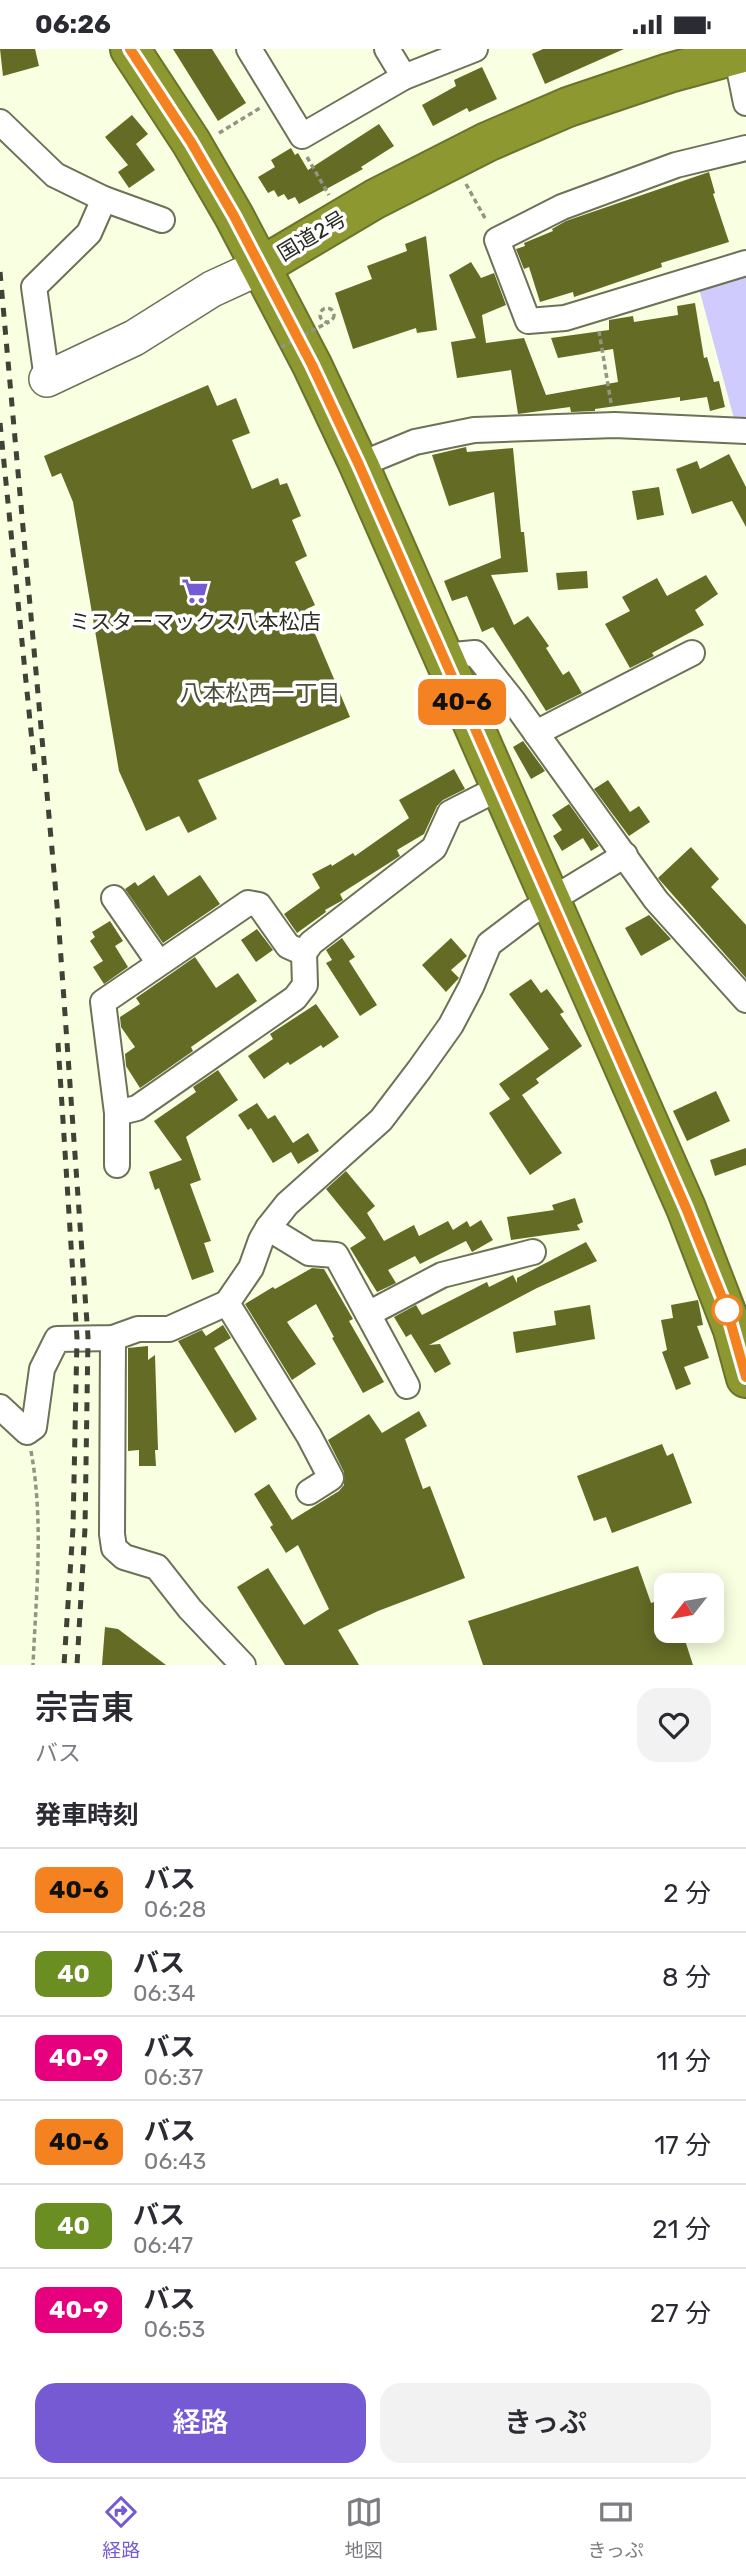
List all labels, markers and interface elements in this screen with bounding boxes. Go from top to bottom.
text: 06:26 [35,9,111,40]
street label: 国道2号 [273,205,350,266]
supermarket icon: ミスターマックス八本松店 [180,576,210,606]
place label: ミスターマックス八本松店 [69,609,321,634]
district label: 八本松西一丁目 [180,679,341,707]
line badge: 40-6 [413,679,511,725]
text: 40-6 [432,688,492,716]
unlabelled marker [712,1295,742,1325]
north arrow [654,1573,724,1643]
map controls [654,1573,724,1643]
text: 宗吉東 [35,1688,134,1727]
button: heart [637,1688,711,1762]
text: バス [35,1739,81,1767]
text: 発車時刻 [35,1800,139,1831]
text: バス [144,1864,196,1895]
text: 40-6 [49,1876,109,1904]
text: 2 分 [663,1878,711,1909]
text: 06:28 [144,1895,206,1923]
text: バス [133,1948,185,1979]
text: 40 [57,1960,90,1988]
text: 8 分 [662,1962,711,1993]
text: 06:34 [133,1979,195,2007]
text: バス [143,2032,195,2063]
text: 40-9 [49,2044,108,2072]
text: 11 分 [656,2046,711,2077]
text: 06:37 [143,2063,203,2091]
text: バス [144,2116,196,2147]
text: 40-6 [49,2128,109,2156]
text: 17 分 [654,2130,711,2161]
text: 06:43 [144,2147,206,2175]
text: バス [133,2200,185,2231]
text: 40 [57,2212,90,2240]
text: 21 分 [652,2214,711,2245]
text: 06:47 [133,2231,193,2259]
text: バス [143,2284,195,2315]
text: 40-9 [49,2296,108,2324]
text: 27 分 [650,2298,711,2329]
text: 06:53 [143,2315,205,2343]
button: 経路 [35,2383,366,2463]
button: きっぷ [380,2383,711,2463]
tab: 経路 [102,2493,140,2562]
tab: 地図 [345,2493,383,2562]
tab: きっぷ [587,2493,644,2562]

